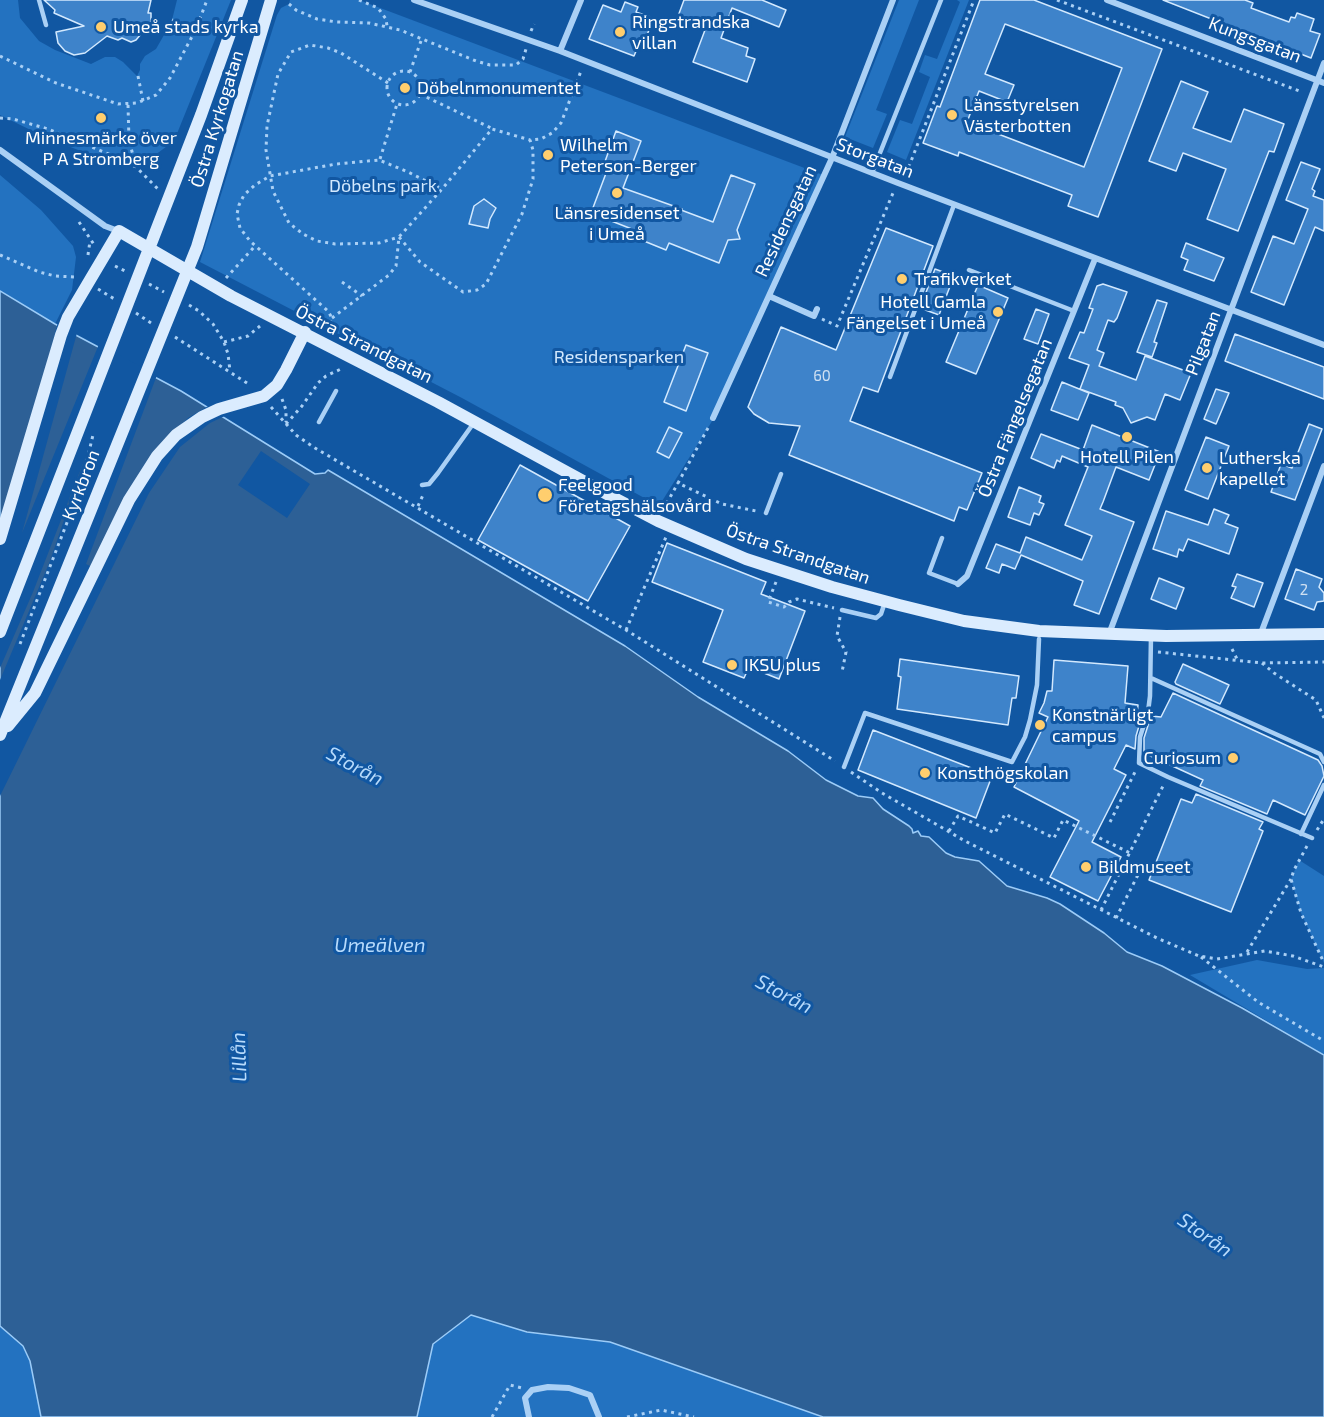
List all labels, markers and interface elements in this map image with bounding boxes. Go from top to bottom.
place label: Ringstrandska villan [632,11,750,54]
street label: Kungsgatan [1206,12,1304,68]
place label: Umeå stads kyrka [113,16,259,38]
marker: Umeå stads kyrka [94,20,108,34]
marker: Ringstrandska villan [613,25,627,39]
street label: Östra Kyrkogatan [186,48,248,190]
place label: Döbelnmonumentet [417,77,581,99]
marker: Döbelnmonumentet [398,81,412,95]
place label: Länsstyrelsen Västerbotten [964,94,1080,136]
marker: Länsstyrelsen Västerbotten [945,108,959,122]
marker: Minnesmärke över P A Stromberg [94,111,108,125]
place label: Minnesmärke över P A Stromberg [25,127,177,170]
street label: Storgatan [833,133,917,183]
place label: Wilhelm Peterson-Berger [560,134,697,176]
marker: Wilhelm Peterson-Berger [541,148,555,162]
street label: Residensgatan [751,162,821,280]
park label: Döbelns park [329,175,437,197]
marker: Länsresidenset i Umeå [610,186,624,200]
place label: Länsresidenset i Umeå [554,202,680,244]
place label: Trafikverket [914,268,1012,290]
marker: Trafikverket [895,272,909,286]
place label: Hotell Gamla Fängelset i Umeå [846,291,986,334]
street label: Östra Strandgatan [292,300,436,388]
marker: Hotell Gamla Fängelset i Umeå [991,305,1005,319]
street label: Pilgatan [1181,308,1225,378]
street label: Östra Fängelsegatan [973,335,1057,501]
park label: Residensparken [554,346,684,368]
house number: 60 [813,367,831,385]
marker: Hotell Pilen [1120,430,1134,444]
place label: Hotell Pilen [1080,446,1174,468]
street label: Kyrkbron [58,447,104,523]
place label: Lutherska kapellet [1219,447,1301,490]
marker: Lutherska kapellet [1200,461,1214,475]
place label: Feelgood Företagshälsovård [558,474,712,516]
marker: Feelgood Företagshälsovård [536,486,554,504]
street label: Östra Strandgatan [723,519,873,589]
house number: 2 [1300,581,1308,599]
place label: IKSU plus [744,654,821,676]
marker: IKSU plus [725,658,739,672]
place label: Konstnärligt campus [1052,704,1153,746]
marker: Konstnärligt campus [1033,718,1047,732]
water label: Storån [323,741,387,791]
place label: Curiosum [1143,747,1221,769]
marker: Curiosum [1226,751,1240,765]
place label: Konsthögskolan [937,762,1069,784]
marker: Konsthögskolan [918,766,932,780]
place label: Bildmuseet [1098,856,1191,878]
marker: Bildmuseet [1079,860,1093,874]
water label: Umeälven [334,933,426,957]
water label: Storån [752,969,816,1019]
water label: Lillån [226,1032,252,1082]
water label: Storån [1173,1208,1237,1262]

